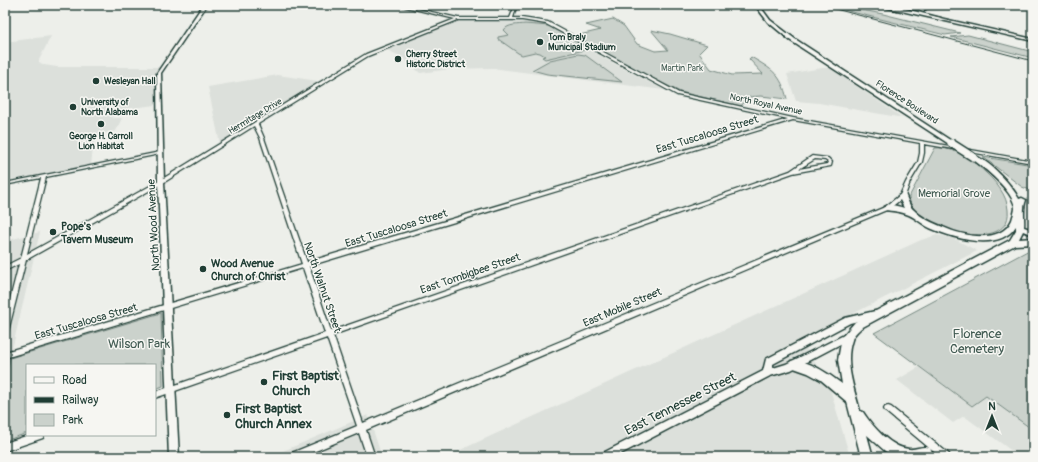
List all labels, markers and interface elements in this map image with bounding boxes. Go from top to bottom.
place label: Tom Braly Municipal Stadium [547,32,616,53]
marker: Tom Braly Municipal Stadium [535,37,545,47]
place label: Cherry Street Historic District [406,49,465,70]
marker: Cherry Street Historic District [393,54,403,64]
park label: Martin Park [661,63,703,74]
marker: Wesleyan Hall [91,76,101,86]
place label: Wesleyan Hall [104,76,156,87]
street label: Florence Boulevard [873,78,940,127]
street label: North Royal Avenue [729,91,804,118]
street label: Hermitage Drive [226,96,285,137]
place label: University of North Alabama [81,97,139,118]
marker: University of North Alabama [68,102,78,112]
street label: East Tuscaloosa Street [654,113,760,156]
marker: George H. Carroll Lion Habitat [96,119,106,129]
place label: George H. Carroll Lion Habitat [69,131,133,152]
street label: North Wood Avenue [145,178,162,271]
park label: Memorial Grove [918,187,991,200]
street label: East Tuscaloosa Street [343,207,449,250]
place label: Pope's Tavern Museum [60,220,133,246]
marker: Pope's Tavern Museum [48,227,58,237]
street label: North Walnut Street [301,240,344,335]
street label: East Tombigbee Street [418,250,522,297]
place label: Wood Avenue Church of Christ [211,257,286,283]
marker: Wood Avenue Church of Christ [198,264,208,274]
street label: East Mobile Street [581,285,664,330]
street label: East Tuscaloosa Street [33,300,140,342]
park label: Florence Cemetery [950,326,1004,357]
park label: Wilson Park [108,336,171,352]
legend [26,364,156,436]
place label: First Baptist Church [272,368,340,399]
street label: East Tennessee Street [622,369,740,439]
text: Road [62,373,87,388]
marker: First Baptist Church [259,377,269,387]
text: Railway [62,393,98,408]
north arrow [972,396,1012,436]
text: N [988,400,996,413]
place label: First Baptist Church Annex [235,401,312,432]
marker: First Baptist Church Annex [222,410,232,420]
text: Park [62,413,83,428]

